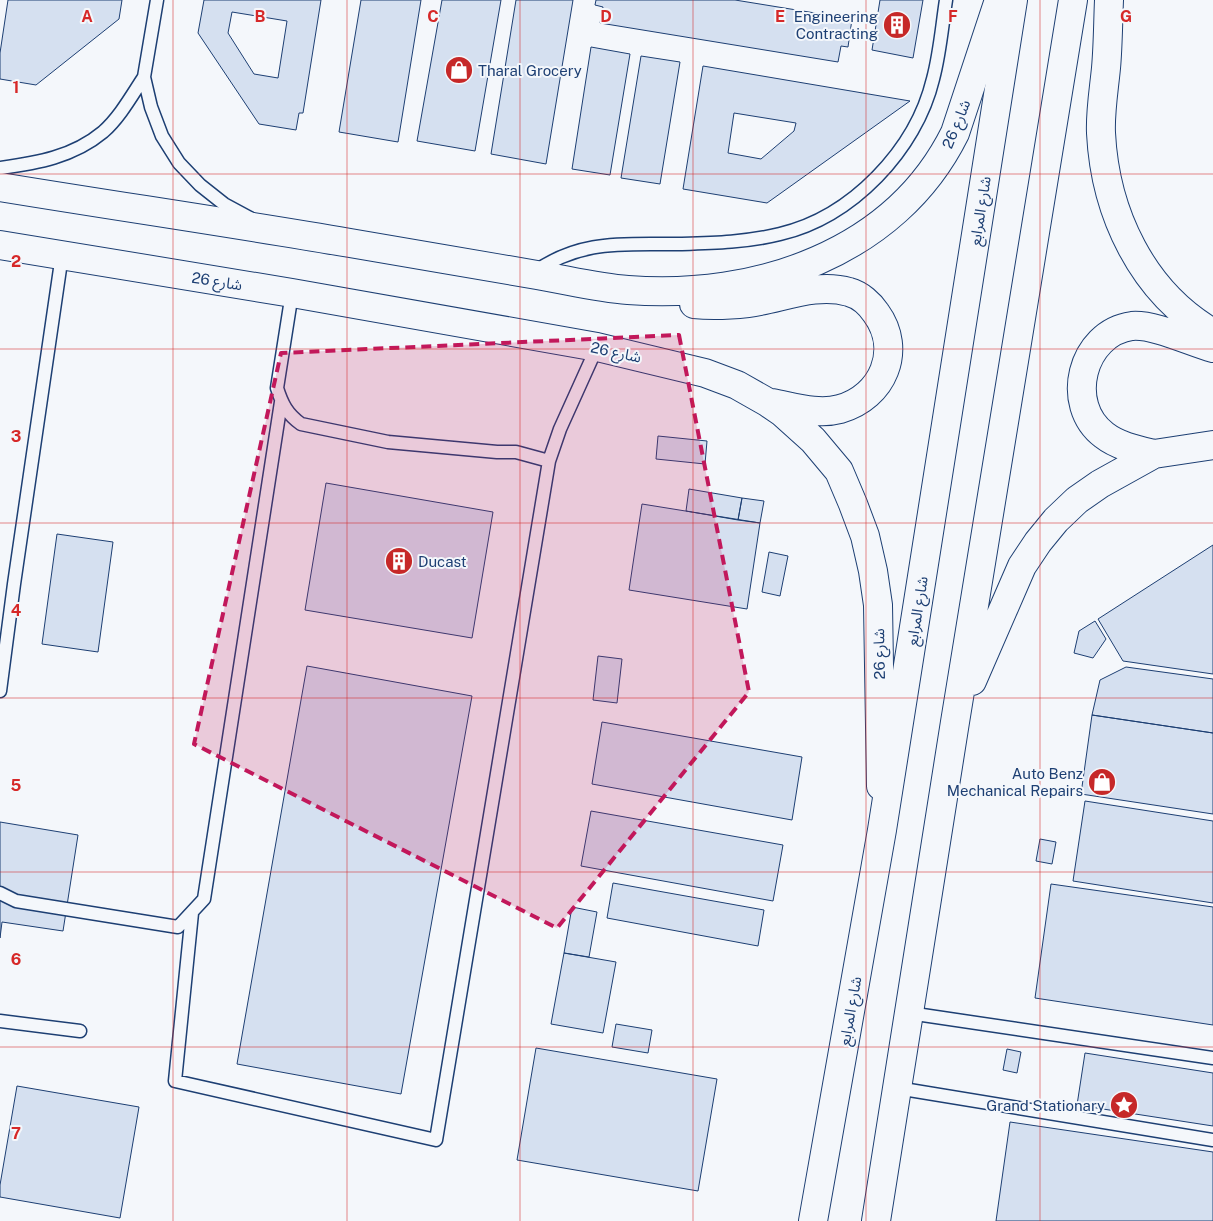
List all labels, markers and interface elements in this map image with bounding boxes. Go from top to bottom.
text: A [81,7,93,26]
text: B [255,7,266,26]
text: C [427,7,439,26]
text: D [600,7,612,26]
text: E [775,7,785,26]
text: F [948,7,958,26]
text: G [1120,7,1132,26]
place label: Engineering Contracting [794,8,878,42]
building icon: Engineering Contracting [882,10,912,40]
shop icon: Tharal Grocery [444,55,474,85]
place label: Tharal Grocery [478,62,582,79]
text: 1 [13,78,19,97]
street label: شارع 26 [939,97,977,152]
street label: شارع المرابع [966,175,998,248]
text: 2 [11,252,21,271]
street label: شارع 26 [190,269,244,297]
street label: شارع 26 [588,338,643,370]
text: 3 [11,427,21,446]
building icon: Ducast [384,546,414,576]
place label: Ducast [418,553,467,570]
street label: شارع المرابع [903,575,935,648]
text: 4 [11,601,22,620]
street label: شارع 26 [870,628,892,680]
place label: Auto Benz Mechanical Repairs [947,765,1083,799]
shop icon: Auto Benz Mechanical Repairs [1087,767,1117,797]
text: 5 [11,776,22,795]
text: 6 [11,950,21,969]
street label: شارع المرابع [836,975,868,1048]
place icon: Grand Stationary [1109,1090,1139,1120]
place label: Grand Stationary [986,1097,1105,1114]
text: 7 [11,1124,21,1143]

